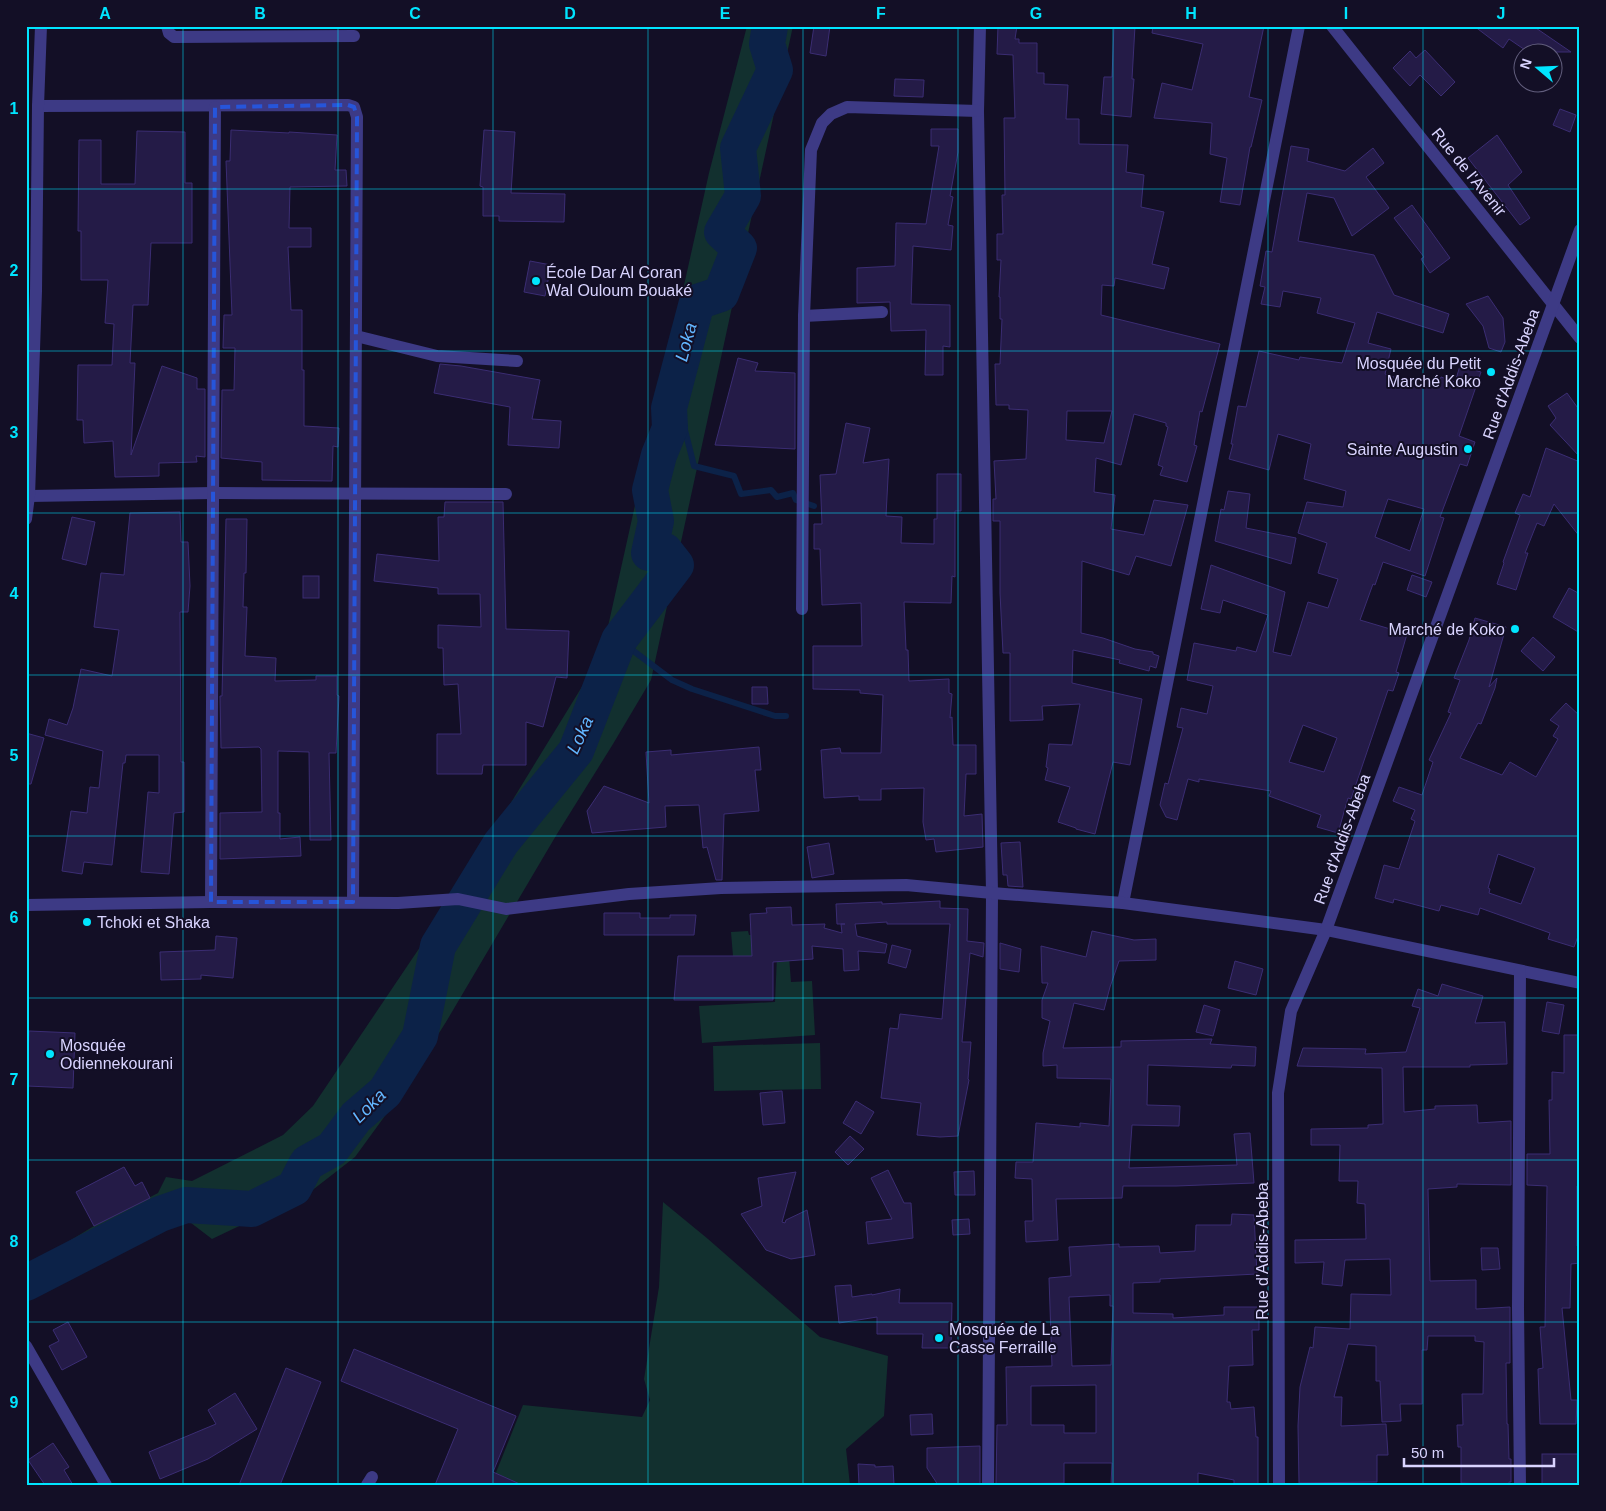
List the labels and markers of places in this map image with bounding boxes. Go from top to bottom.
place label: École Dar Al Coran Wal Ouloum Bouaké [546,263,692,299]
marker: École Dar Al Coran Wal Ouloum Bouaké [530,275,542,287]
place label: Mosquée du Petit Marché Koko [1356,355,1482,390]
marker: Mosquée du Petit Marché Koko [1485,366,1497,378]
place label: Sainte Augustin [1347,441,1458,458]
marker: Sainte Augustin [1462,443,1474,455]
place label: Marché de Koko [1388,621,1505,638]
marker: Marché de Koko [1509,623,1521,635]
place label: Tchoki et Shaka [97,914,210,931]
marker: Tchoki et Shaka [81,916,93,928]
place label: Mosquée Odiennekourani [60,1037,173,1072]
marker: Mosquée Odiennekourani [44,1048,56,1060]
place label: Mosquée de La Casse Ferraille [949,1321,1059,1356]
marker: Mosquée de La Casse Ferraille [933,1332,945,1344]

